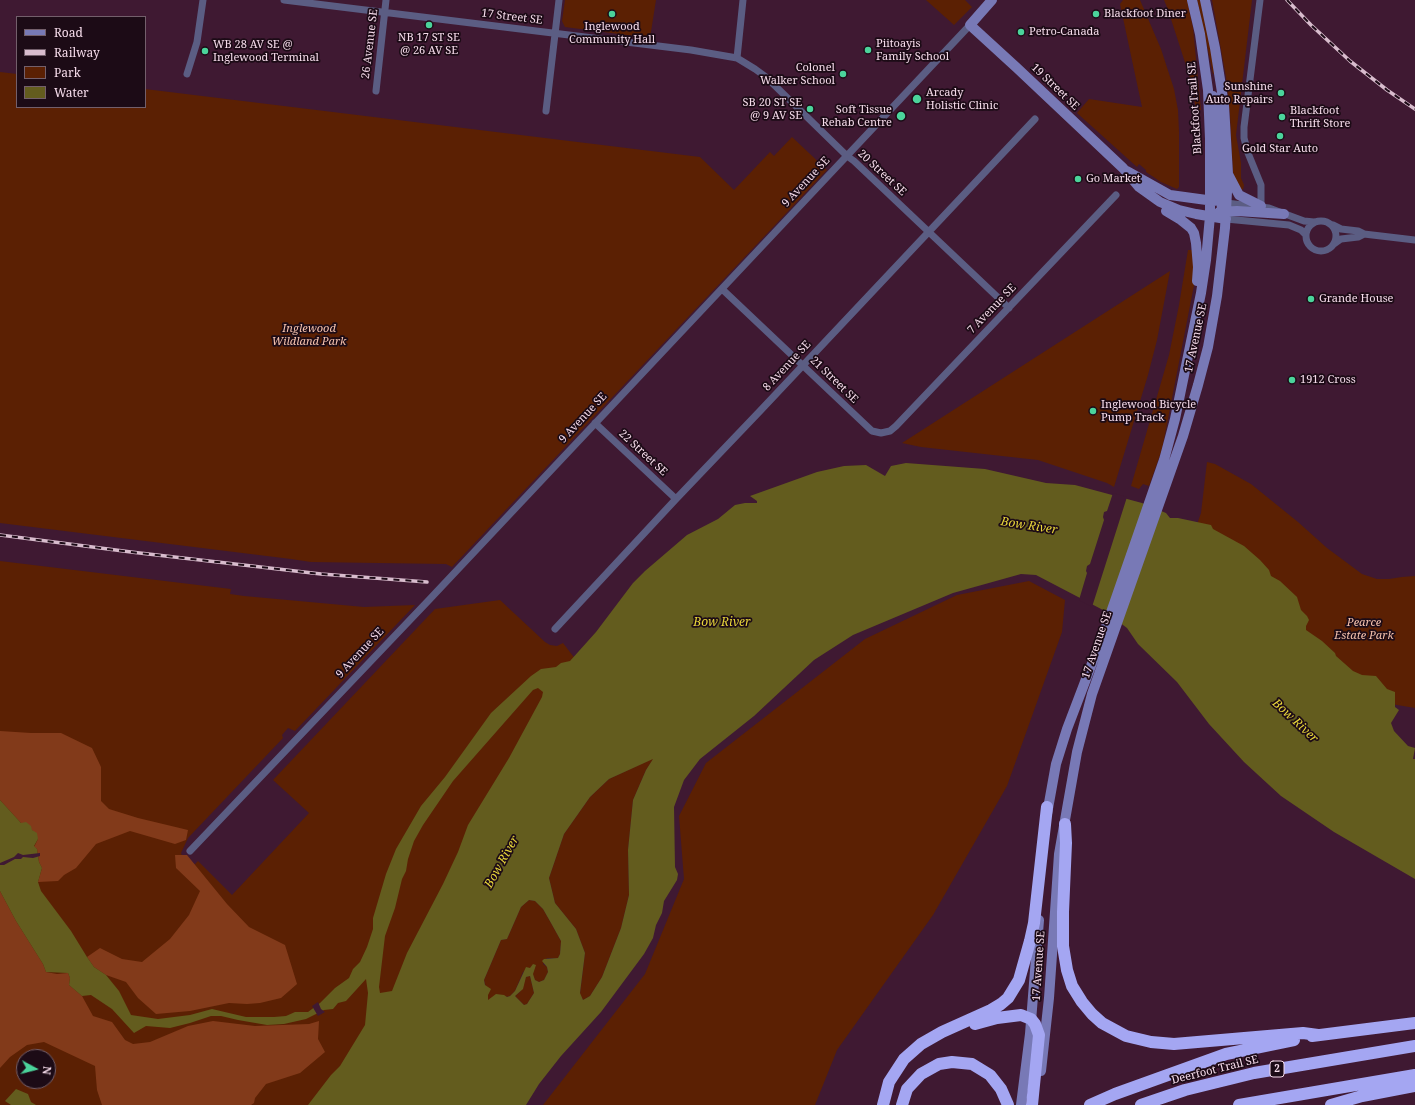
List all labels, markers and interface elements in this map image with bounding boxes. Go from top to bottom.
street label: 17 Street SE [481,7,543,27]
place label: Blackfoot Diner [1104,7,1186,21]
street label: 26 Avenue SE [359,8,381,80]
marker: Inglewood Community Hall [607,9,617,19]
marker: Blackfoot Diner [1091,9,1101,19]
legend [16,16,146,108]
marker: NB 17 ST SE @ 26 AV SE [424,20,434,30]
place label: Inglewood Community Hall [569,20,655,46]
text: Road [54,24,83,41]
place label: Petro-Canada [1029,25,1100,39]
marker: Petro-Canada [1016,27,1026,37]
place label: NB 17 ST SE @ 26 AV SE [398,31,460,57]
place label: Piitoayis Family School [876,37,949,63]
place label: WB 28 AV SE @ Inglewood Terminal [213,38,319,64]
text: Railway [54,44,100,61]
marker: Piitoayis Family School [863,45,873,55]
marker: WB 28 AV SE @ Inglewood Terminal [200,46,210,56]
place label: Colonel Walker School [760,61,835,87]
street label: 19 Street SE [1028,61,1082,113]
street label: Blackfoot Trail SE [1185,61,1205,155]
text: Park [54,64,81,81]
marker: Colonel Walker School [838,69,848,79]
place label: Sunshine Auto Repairs [1206,80,1273,106]
text: Water [54,84,89,101]
place label: Arcady Holistic Clinic [926,86,998,112]
marker: Sunshine Auto Repairs [1276,88,1286,98]
marker: Arcady Holistic Clinic [911,93,923,105]
place label: SB 20 ST SE @ 9 AV SE [743,96,802,122]
place label: Soft Tissue Rehab Centre [821,103,892,129]
marker: SB 20 ST SE @ 9 AV SE [805,104,815,114]
place label: Blackfoot Thrift Store [1290,104,1350,130]
marker: Soft Tissue Rehab Centre [895,110,907,122]
marker: Blackfoot Thrift Store [1277,112,1287,122]
marker: Gold Star Auto [1275,131,1285,141]
place label: Gold Star Auto [1242,142,1318,156]
street label: 20 Street SE [855,147,909,199]
street label: 9 Avenue SE [779,154,833,210]
place label: Go Market [1086,172,1141,186]
marker: Go Market [1073,174,1083,184]
street label: 7 Avenue SE [965,281,1019,337]
place label: Grande House [1319,292,1394,306]
marker: Grande House [1306,294,1316,304]
street label: 17 Avenue SE [1182,302,1210,374]
park label: Inglewood Wildland Park [272,322,346,348]
street label: 8 Avenue SE [760,338,814,394]
street label: 21 Street SE [807,354,861,406]
place label: 1912 Cross [1300,373,1356,387]
marker: 1912 Cross [1287,375,1297,385]
street label: 9 Avenue SE [556,390,610,446]
place label: Inglewood Bicycle Pump Track [1101,398,1196,424]
marker: Inglewood Bicycle Pump Track [1088,406,1098,416]
street label: 22 Street SE [616,427,670,479]
water label: Bow River [1000,514,1058,538]
street label: 17 Avenue SE [1079,610,1115,680]
water label: Bow River [693,616,751,630]
park label: Pearce Estate Park [1334,616,1394,642]
street label: 9 Avenue SE [333,625,387,681]
water label: Bow River [1269,696,1321,746]
water label: Bow River [482,833,522,891]
street label: 17 Avenue SE [1030,931,1048,1001]
north arrow [16,1049,56,1089]
street label: Deerfoot Trail SE [1170,1053,1260,1087]
road number: 2 [1270,1061,1284,1077]
text: N [39,1065,55,1076]

